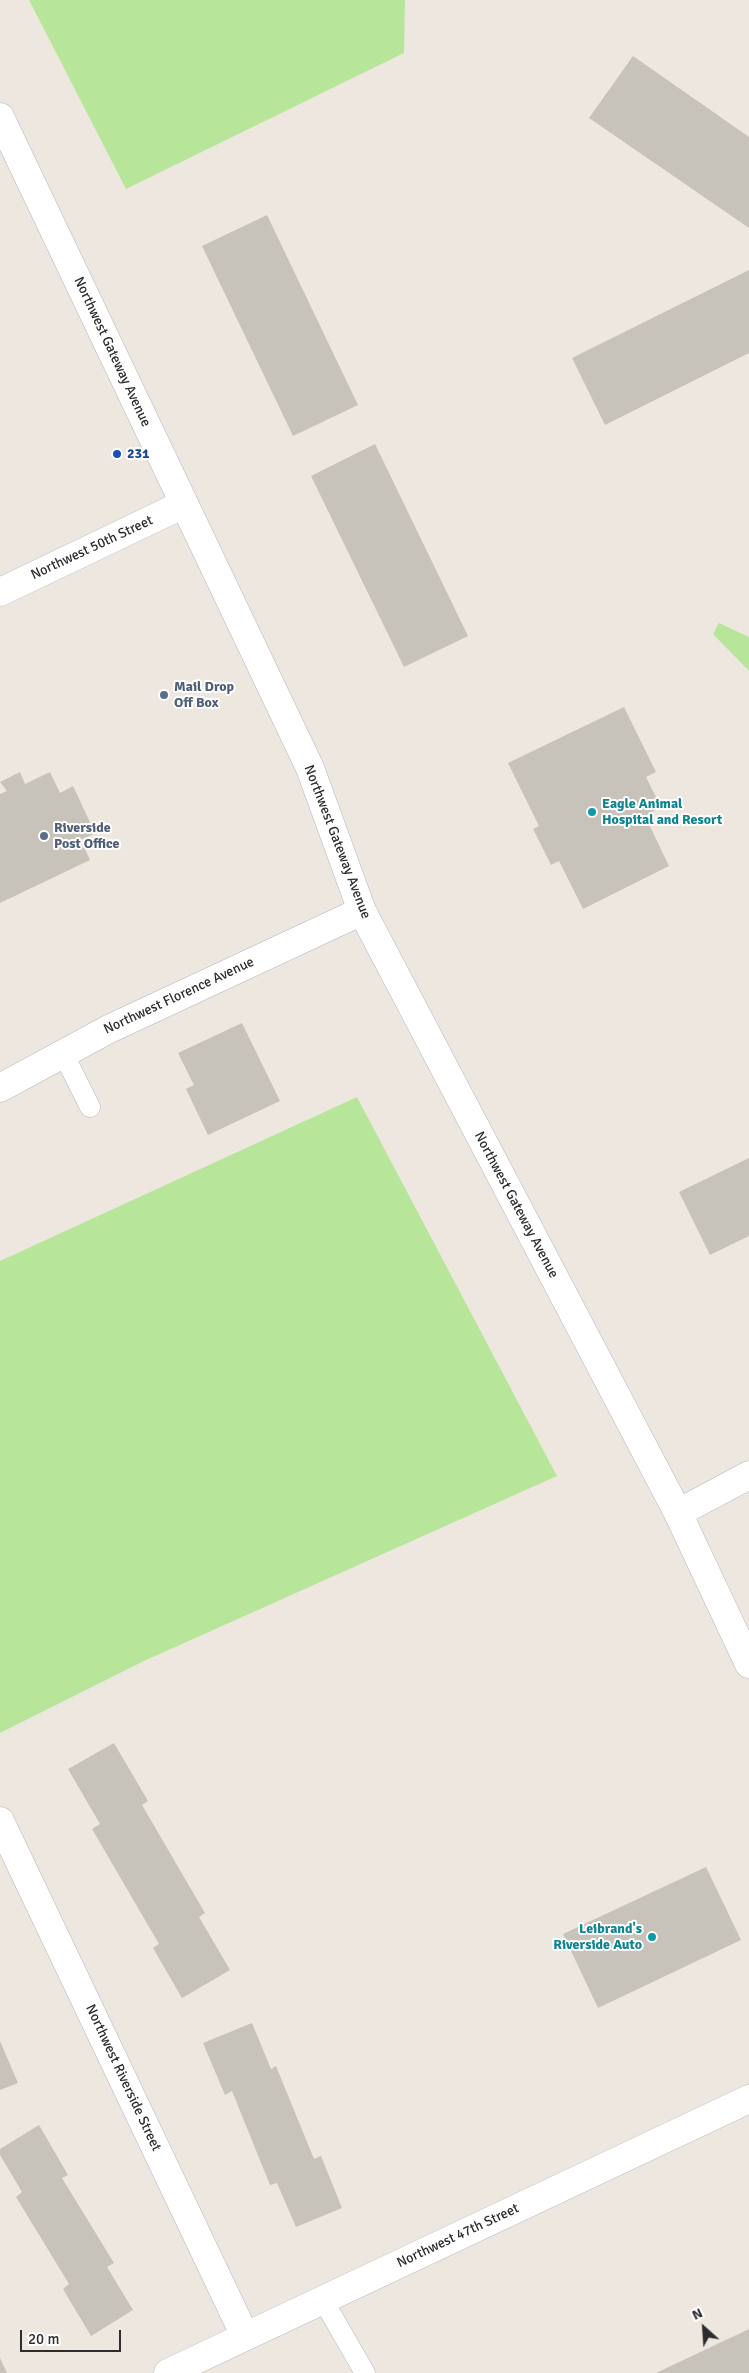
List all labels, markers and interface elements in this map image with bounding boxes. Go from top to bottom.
street label: Northwest Gateway Avenue [70,274,154,430]
place label: 231 [127,446,150,462]
marker: 231 [111,448,123,460]
street label: Northwest 50th Street [28,512,156,584]
place label: Mail Drop Off Box [174,679,234,712]
marker: Mail Drop Off Box [158,689,170,701]
street label: Northwest Gateway Avenue [300,763,374,921]
place label: Eagle Animal Hospital and Resort [602,796,722,829]
marker: Eagle Animal Hospital and Resort [586,806,598,818]
place label: Riverside Post Office [54,820,119,852]
marker: Riverside Post Office [38,830,50,842]
street label: Northwest Florence Avenue [101,954,257,1038]
street label: Northwest Gateway Avenue [470,1129,562,1281]
place label: Leibrand's Riverside Auto [553,1921,642,1954]
marker: Leibrand's Riverside Auto [646,1931,658,1943]
street label: Northwest Riverside Street [82,2002,164,2154]
street label: Northwest 47th Street [394,2200,522,2272]
north arrow [679,2303,729,2353]
text: N [689,2304,705,2324]
scale bar [22,2320,124,2352]
text: 20 m [28,2330,59,2348]

